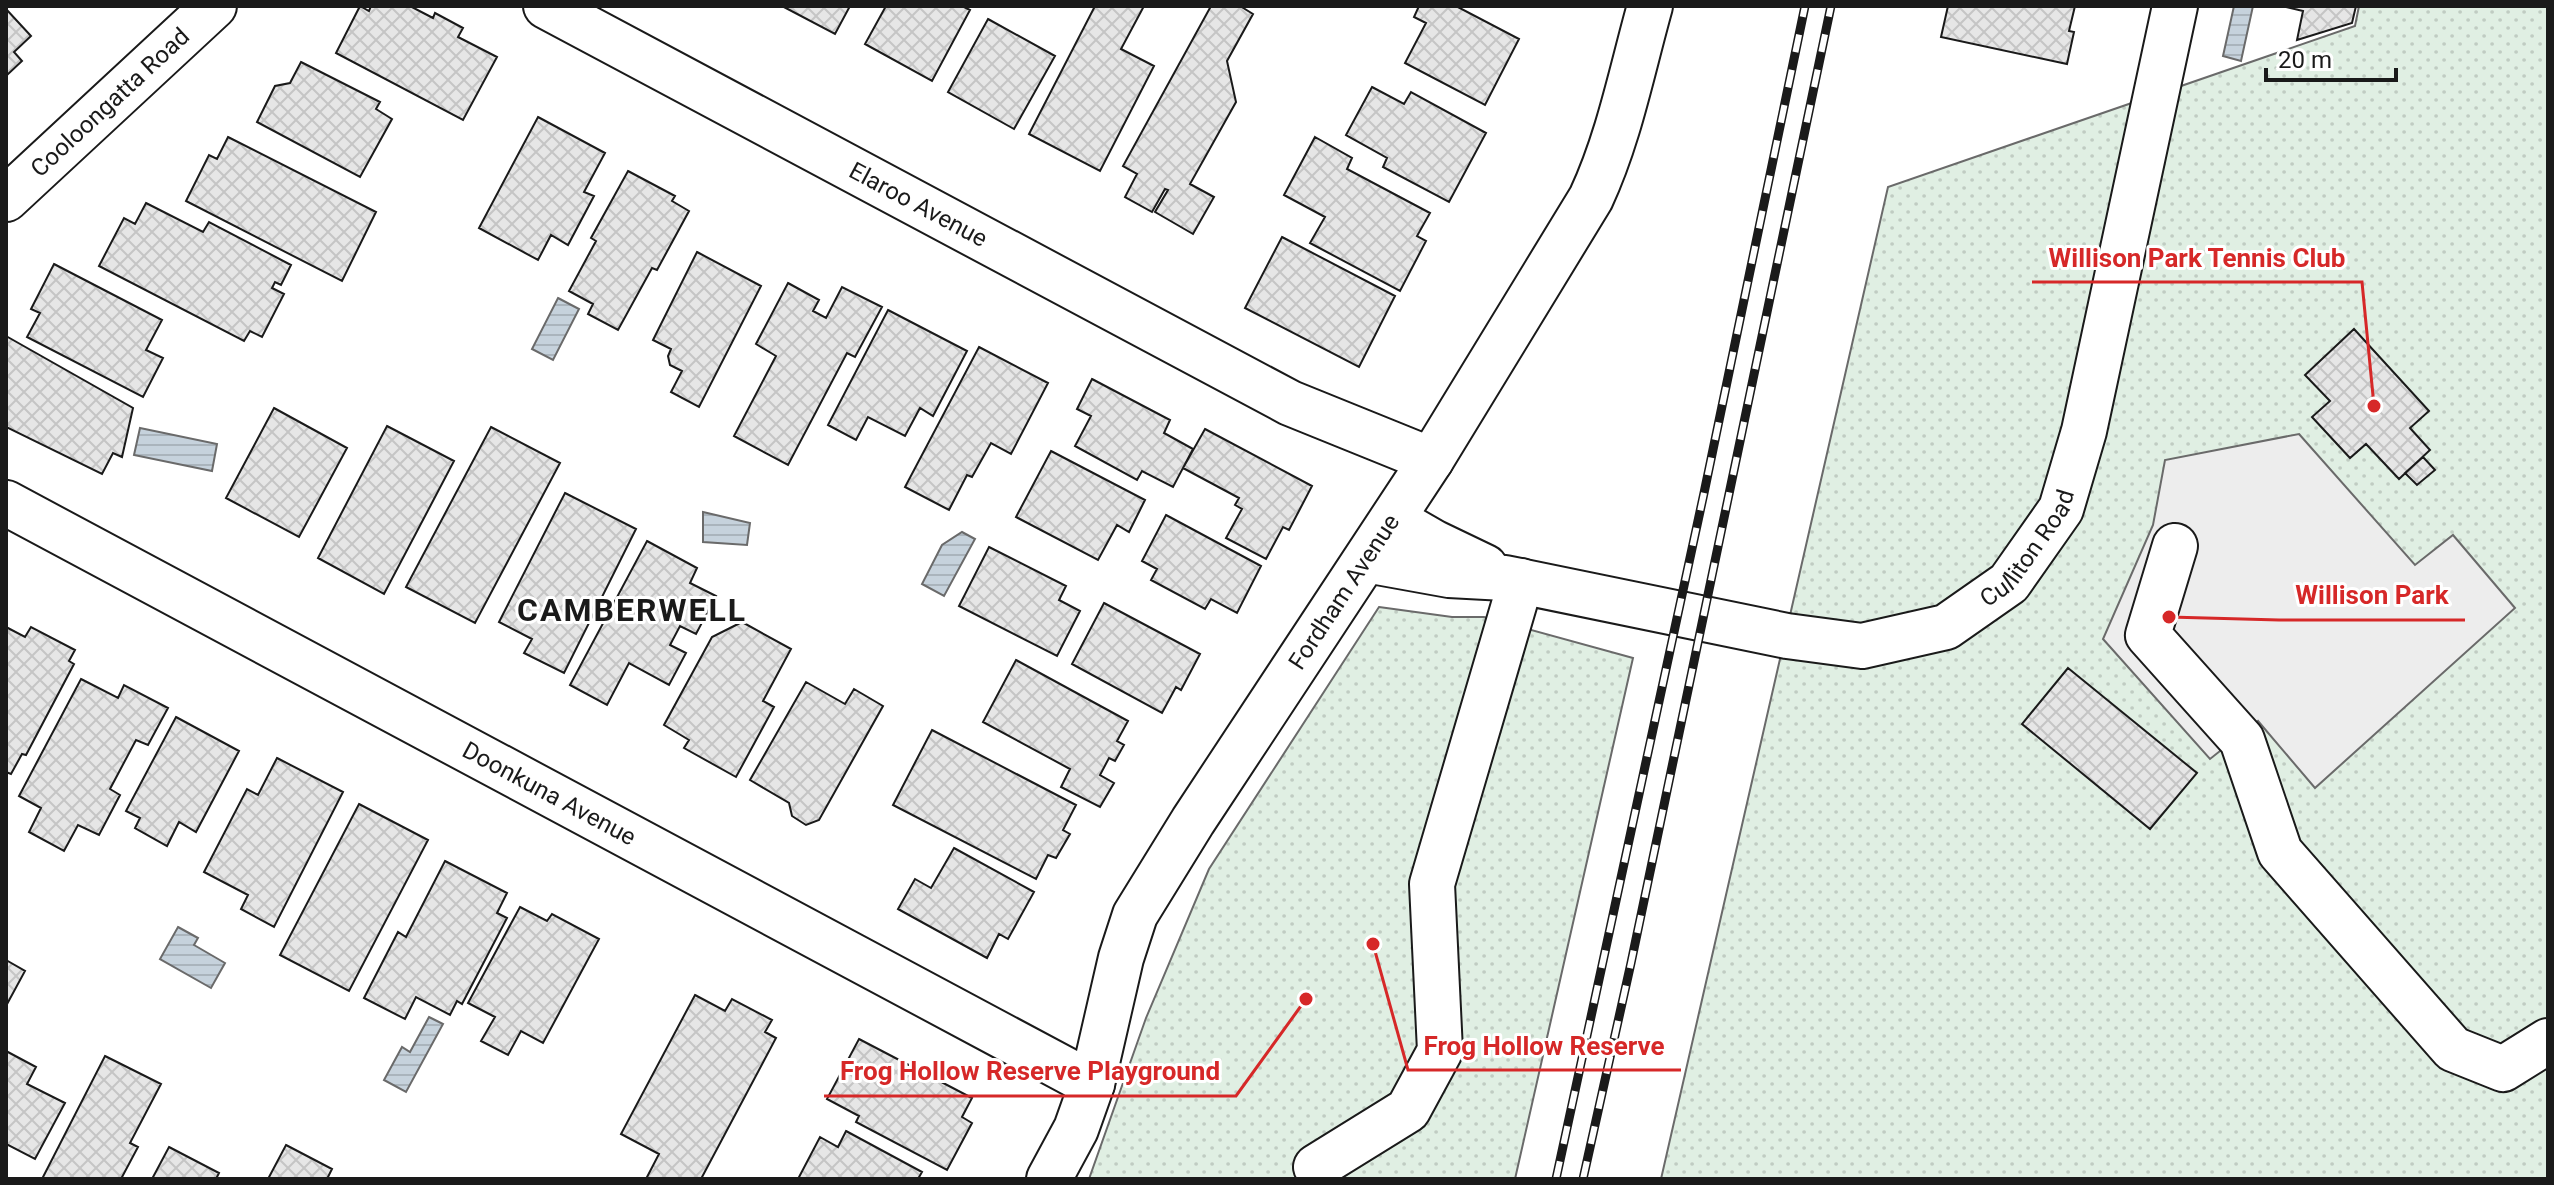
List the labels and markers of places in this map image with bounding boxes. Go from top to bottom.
callout: Willison Park Tennis Club [2032,232,2362,282]
callout: Willison Park [2279,570,2465,620]
callout: Frog Hollow Reserve [1408,1020,1681,1070]
callout: Frog Hollow Reserve Playground [824,1046,1236,1096]

